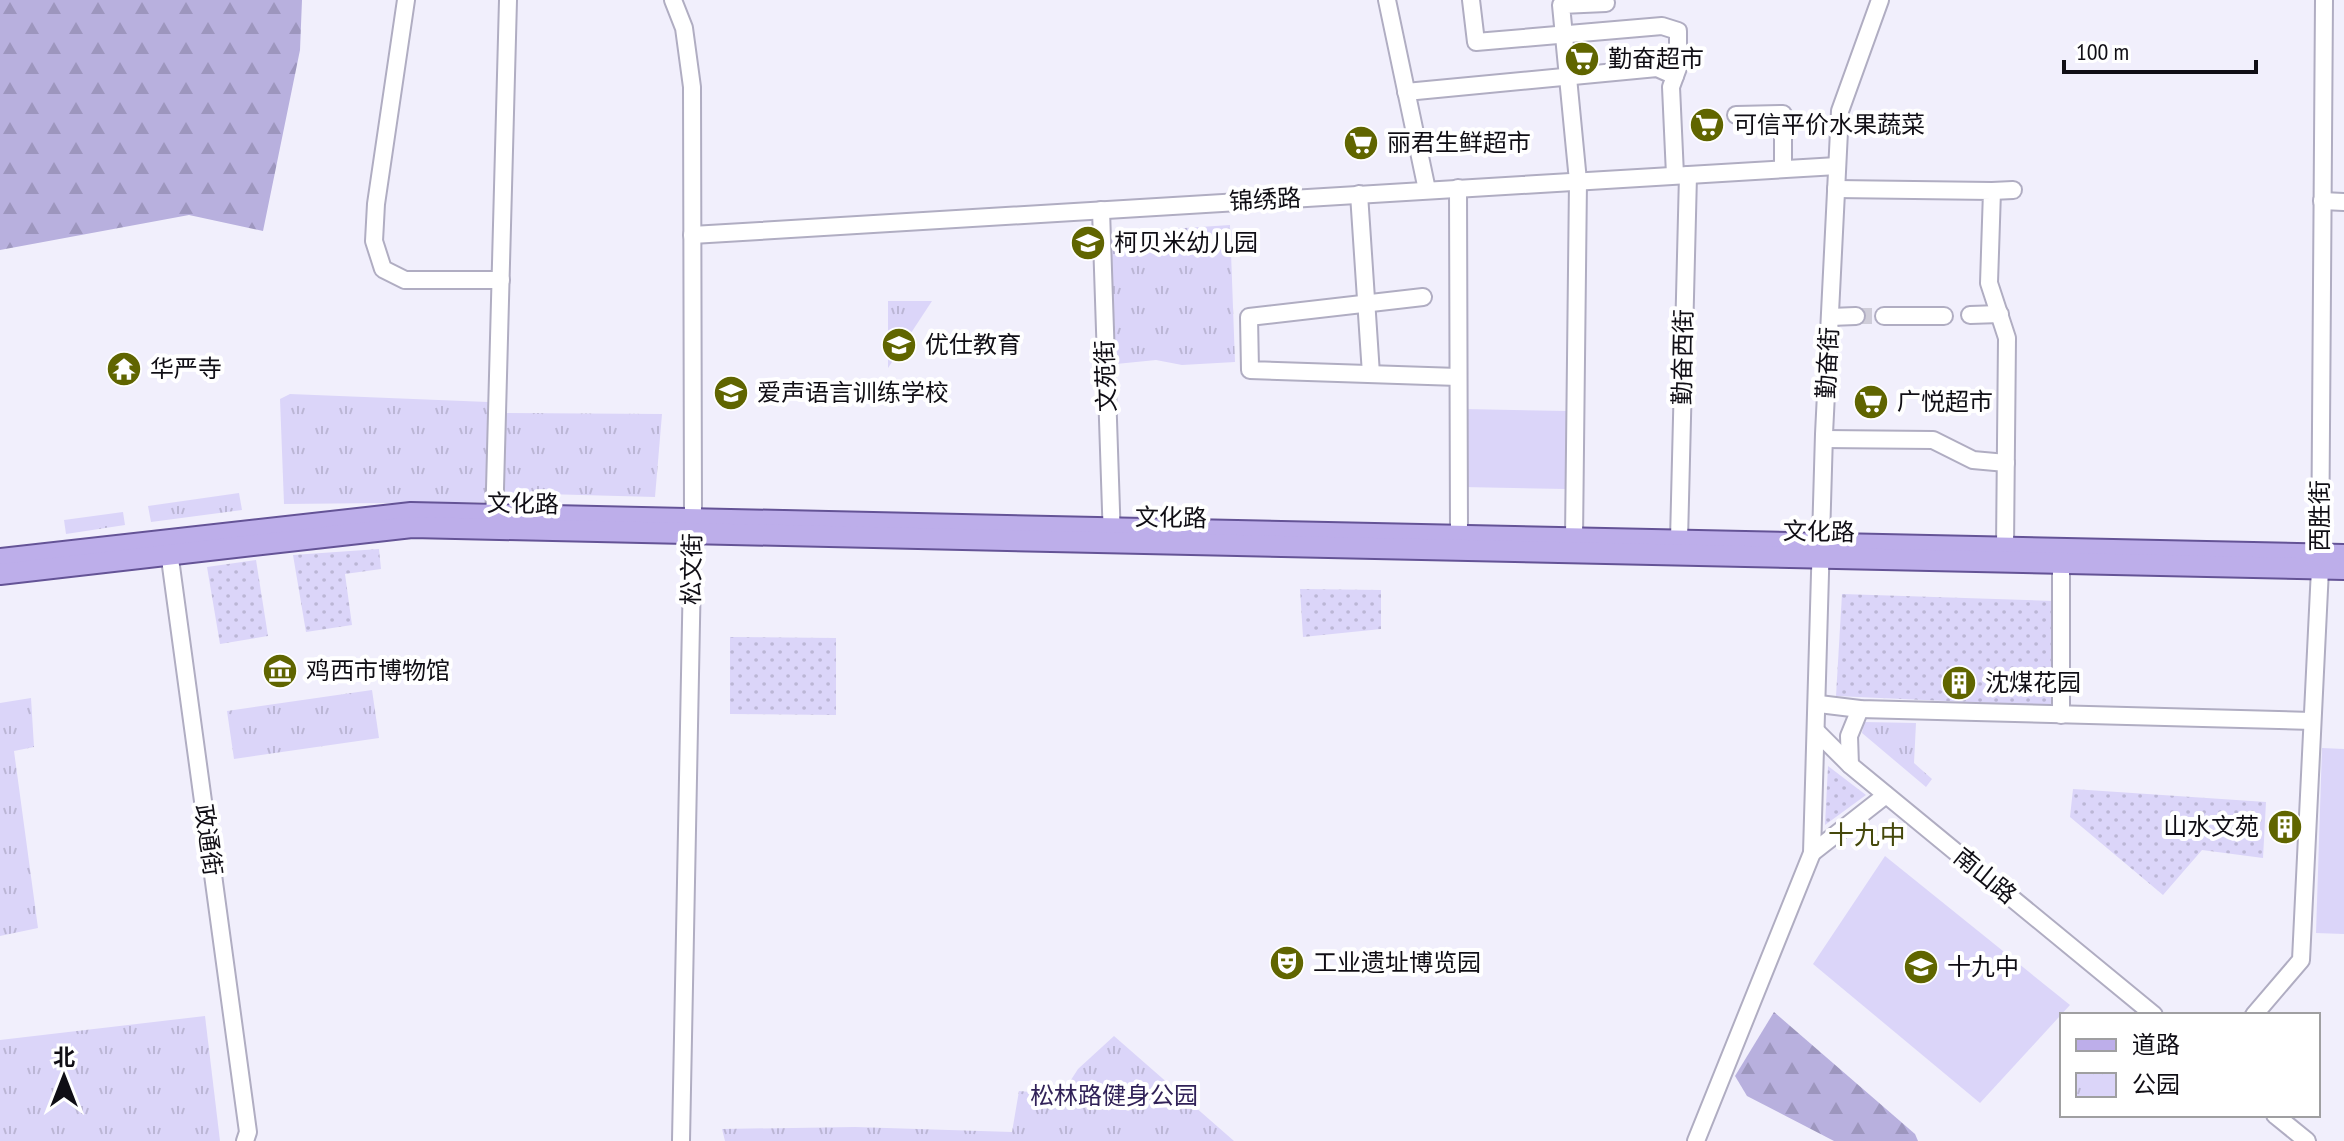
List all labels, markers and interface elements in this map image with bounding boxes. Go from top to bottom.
scale bar [2064,24,2256,74]
text: 100 m [2076,36,2129,67]
supermarket icon: 勤奋超市 [1563,40,1601,78]
place label: 勤奋超市 [1608,43,1704,74]
supermarket icon: 可信平价水果蔬菜 [1688,106,1726,144]
place label: 可信平价水果蔬菜 [1733,109,1925,140]
supermarket icon: 丽君生鲜超市 [1342,124,1380,162]
place label: 丽君生鲜超市 [1387,127,1531,158]
street label: 锦绣路 [1228,182,1302,217]
school or university icon: 柯贝米幼儿园 [1069,224,1107,262]
place label: 柯贝米幼儿园 [1114,227,1258,258]
street label: 勤奋西街 [1666,309,1699,405]
school or university icon: 优仕教育 [880,326,918,364]
street label: 勤奋街 [1810,326,1845,400]
place label: 优仕教育 [925,329,1021,360]
street label: 文苑街 [1089,339,1122,413]
temple icon: 华严寺 [105,350,143,388]
place label: 华严寺 [150,353,222,384]
school or university icon: 爱声语言训练学校 [712,374,750,412]
place label: 爱声语言训练学校 [757,377,949,408]
supermarket icon: 广悦超市 [1852,383,1890,421]
place label: 广悦超市 [1897,386,1993,417]
street label: 西胜街 [2304,480,2335,552]
street label: 文化路 [487,487,559,520]
street label: 文化路 [1135,501,1207,534]
street label: 文化路 [1783,515,1855,548]
street label: 松文街 [675,533,708,605]
museum icon: 鸡西市博物馆 [261,652,299,690]
place label: 鸡西市博物馆 [306,655,450,686]
building icon: 沈煤花园 [1940,664,1978,702]
place label: 沈煤花园 [1985,667,2081,698]
street label: 政通街 [188,802,229,878]
building icon: 山水文苑 [2266,808,2304,846]
place label: 山水文苑 [2163,811,2259,842]
district label: 十九中 [1828,818,1906,851]
street label: 南山路 [1948,841,2023,910]
theatre icon: 工业遗址博览园 [1268,944,1306,982]
place label: 工业遗址博览园 [1313,947,1481,978]
school or university icon: 十九中 [1902,948,1940,986]
place label: 十九中 [1947,951,2019,982]
legend [2060,1013,2320,1117]
text: 道路 [2132,1029,2180,1060]
north arrow [24,1037,104,1117]
text: 北 [53,1043,75,1071]
text: 公园 [2132,1069,2180,1100]
park label: 松林路健身公园 [1030,1080,1198,1111]

